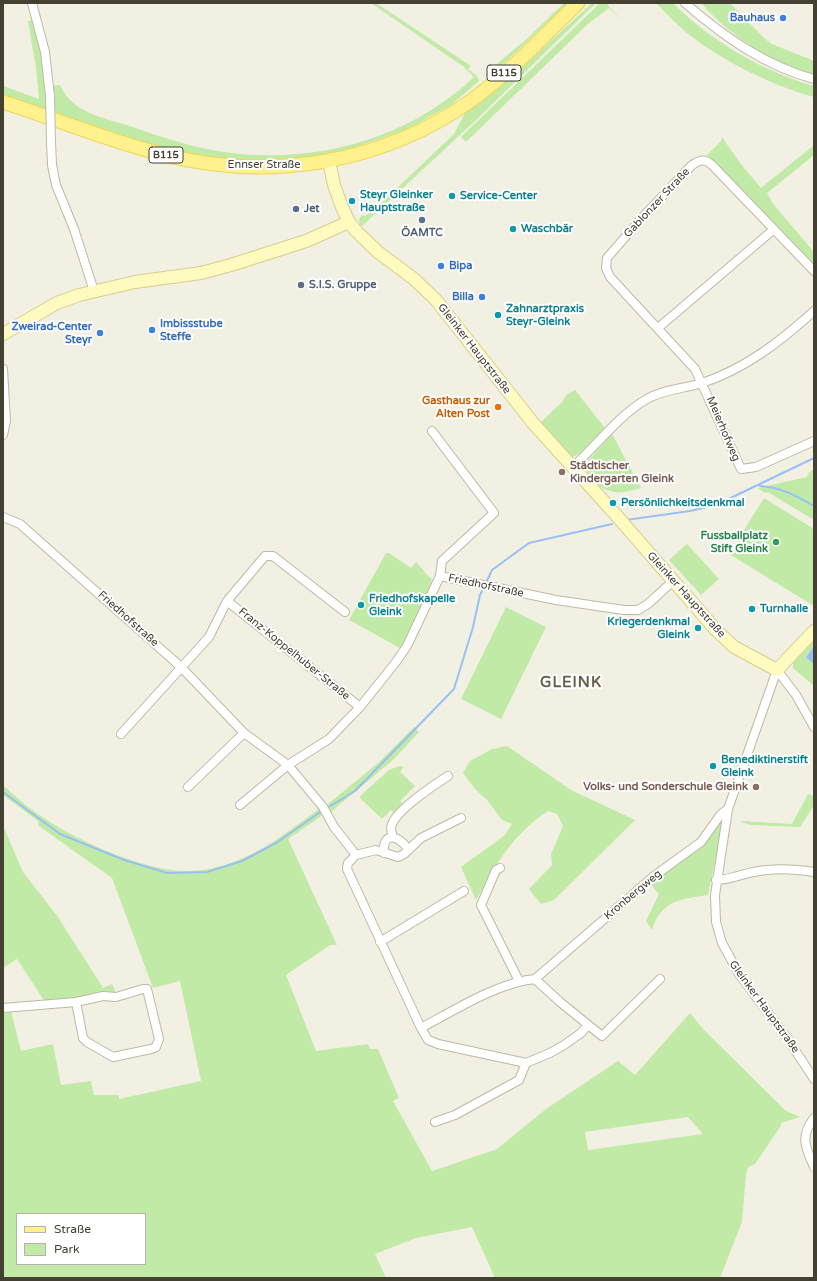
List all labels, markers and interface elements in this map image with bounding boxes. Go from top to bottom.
place label: Bauhaus [730,11,775,25]
marker: Bauhaus [778,13,788,23]
road number: B115 [487,65,521,81]
road number: B115 [149,147,183,163]
street label: Ennser Straße [228,158,300,172]
street label: Gablonzer Straße [621,165,693,241]
place label: Steyr Gleinker Hauptstraße [360,188,433,214]
place label: Service-Center [460,189,537,203]
marker: Service-Center [447,191,457,201]
marker: Steyr Gleinker Hauptstraße [347,196,357,206]
place label: Jet [304,202,320,216]
marker: Jet [291,204,301,214]
marker: ÖAMTC [417,215,427,225]
place label: Waschbär [521,222,573,236]
marker: Waschbär [508,224,518,234]
place label: ÖAMTC [401,226,443,240]
place label: Bipa [449,259,472,273]
marker: Bipa [436,261,446,271]
place label: S.I.S. Gruppe [309,278,376,292]
marker: S.I.S. Gruppe [296,280,306,290]
place label: Billa [452,290,474,304]
marker: Billa [477,292,487,302]
street label: Gleinker Hauptstraße [435,301,513,397]
place label: Zahnarztpraxis Steyr-Gleink [506,302,584,328]
marker: Zahnarztpraxis Steyr-Gleink [493,310,503,320]
place label: Imbissstube Steffe [160,317,223,343]
place label: Zweirad-Center Steyr [11,320,92,346]
marker: Imbissstube Steffe [147,325,157,335]
marker: Zweirad-Center Steyr [95,328,105,338]
place label: Gasthaus zur Alten Post [422,394,490,420]
street label: Meierhofweg [703,395,743,463]
marker: Gasthaus zur Alten Post [493,402,503,412]
place label: Städtischer Kindergarten Gleink [570,459,674,485]
marker: Städtischer Kindergarten Gleink [557,467,567,477]
place label: Persönlichkeitsdenkmal [621,496,745,510]
marker: Persönlichkeitsdenkmal [608,498,618,508]
place label: Fussballplatz Stift Gleink [700,529,768,555]
marker: Fussballplatz Stift Gleink [771,537,781,547]
street label: Gleinker Hauptstraße [644,549,728,641]
street label: Friedhofstraße [447,572,525,600]
street label: Friedhofstraße [95,588,161,650]
place label: Friedhofskapelle Gleink [369,592,455,618]
marker: Friedhofskapelle Gleink [356,600,366,610]
place label: Turnhalle [760,602,808,616]
marker: Turnhalle [747,604,757,614]
street label: Franz-Koppelhuber-Straße [236,605,352,703]
place label: Kriegerdenkmal Gleink [607,615,690,641]
marker: Kriegerdenkmal Gleink [693,623,703,633]
district label: GLEINK [540,674,602,692]
place label: Benediktinerstift Gleink [721,753,808,779]
marker: Benediktinerstift Gleink [708,761,718,771]
place label: Volks- und Sonderschule Gleink [583,780,748,794]
marker: Volks- und Sonderschule Gleink [751,782,761,792]
street label: Kronbergweg [602,867,664,923]
street label: Gleinker Hauptstraße [726,958,802,1056]
legend [16,1213,146,1265]
text: Straße [54,1222,91,1236]
text: Park [54,1242,80,1256]

